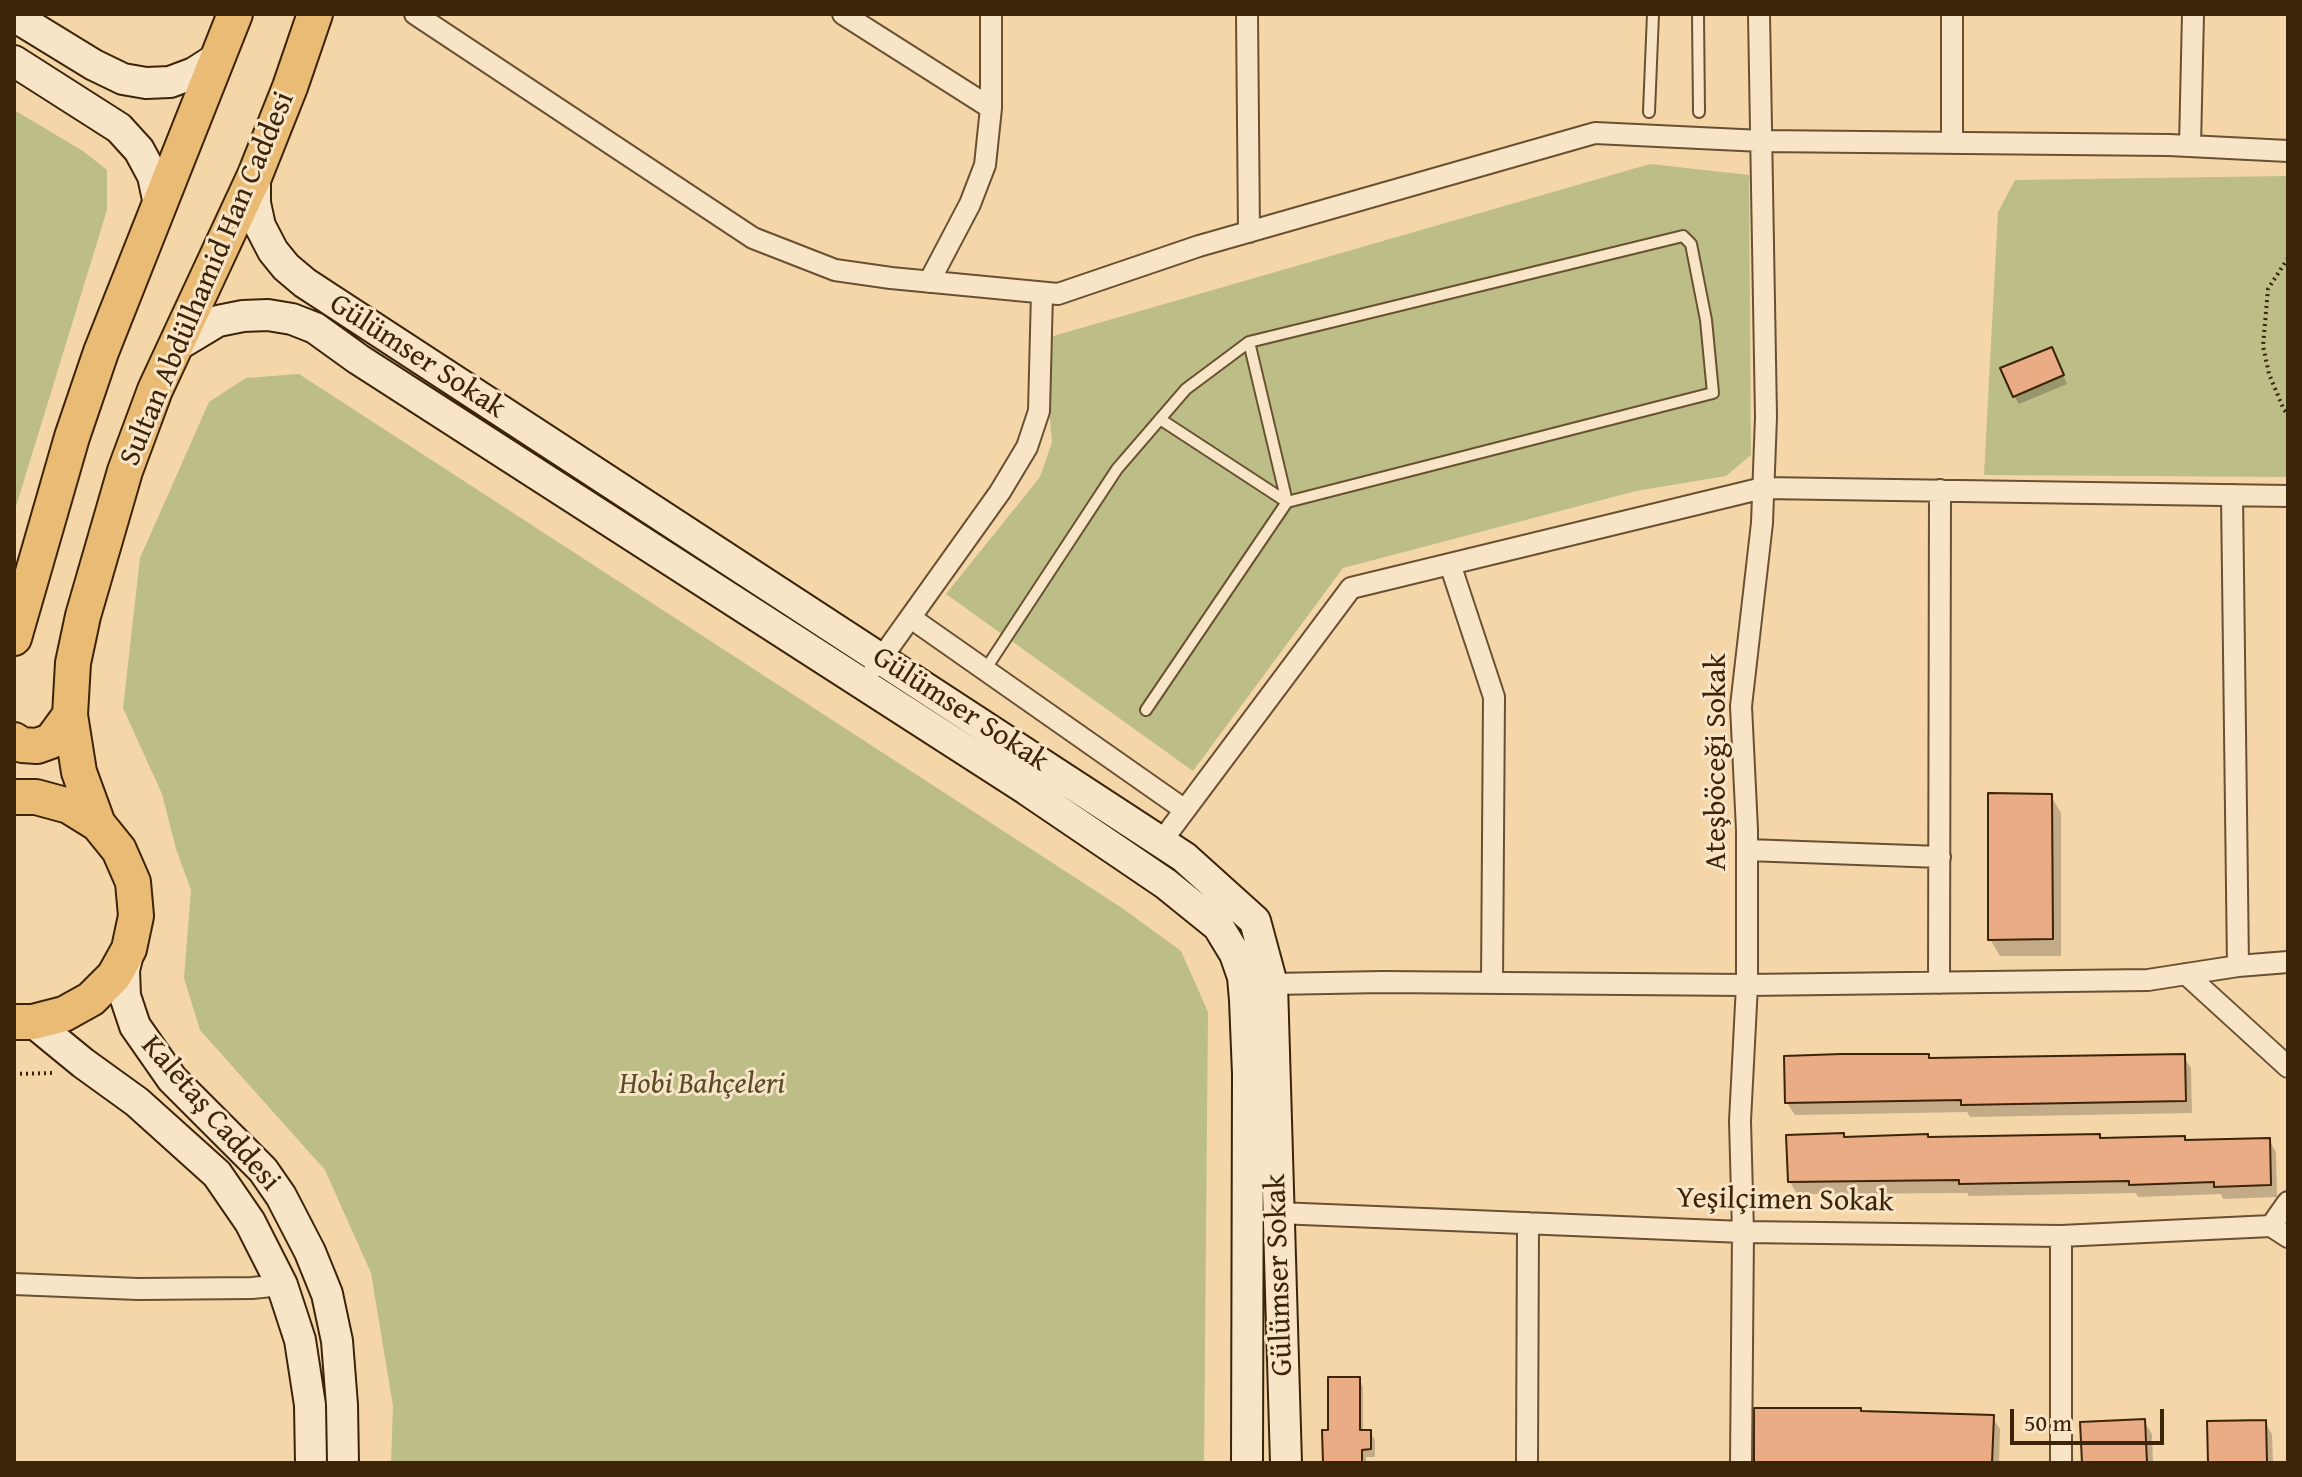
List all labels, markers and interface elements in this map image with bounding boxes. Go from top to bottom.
street label: Sultan Abdülhamid Han Caddesi [113,87,303,471]
street label: Gülümser Sokak [322,287,512,427]
street label: Gülümser Sokak [865,640,1055,780]
street label: Ateşböceği Sokak [1699,653,1735,871]
street label: Kaletaş Caddesi [133,1029,287,1199]
park label: Hobi Bahçeleri [619,1067,785,1103]
street label: Gülümser Sokak [1258,1173,1302,1377]
street label: Yeşilçimen Sokak [1676,1181,1894,1221]
scale bar [2014,1393,2168,1443]
text: 50 m [2024,1405,2072,1440]

